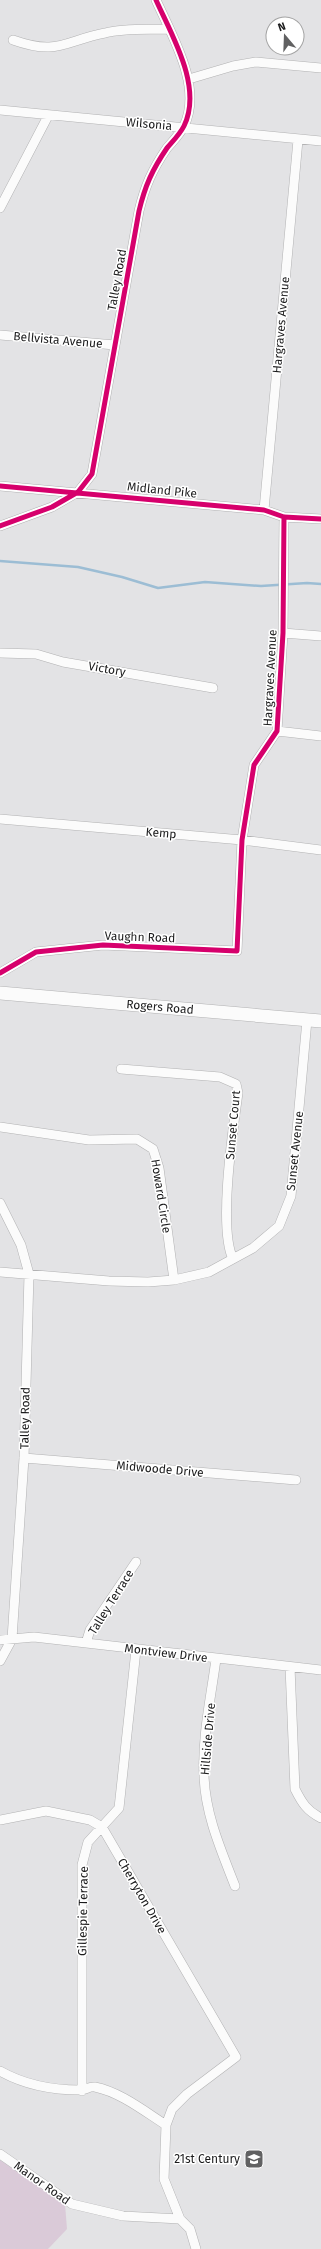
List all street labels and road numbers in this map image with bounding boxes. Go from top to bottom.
street label: Wilsonia [125,115,173,133]
street label: Talley Road [105,248,129,312]
street label: Hargraves Avenue [270,276,292,374]
street label: Bellvista Avenue [13,329,103,351]
street label: Midland Pike [126,479,198,501]
street label: Hargraves Avenue [260,629,280,727]
street label: Victory [87,659,127,679]
street label: Kemp [145,825,177,841]
street label: Vaughn Road [104,929,176,945]
street label: Rogers Road [126,997,194,1017]
street label: Sunset Court [223,1089,243,1160]
street label: Sunset Avenue [284,1110,306,1192]
street label: Howard Circle [148,1158,174,1234]
street label: Talley Road [17,1387,33,1449]
street label: Midwoode Drive [116,1458,204,1480]
street label: Talley Terrace [85,1567,137,1637]
street label: Montview Drive [124,1641,208,1665]
street label: Hillside Drive [198,1702,218,1776]
street label: Cherryton Drive [115,1856,169,1936]
street label: Gillespie Terrace [75,1866,91,1956]
street label: Manor Road [11,2159,73,2207]

